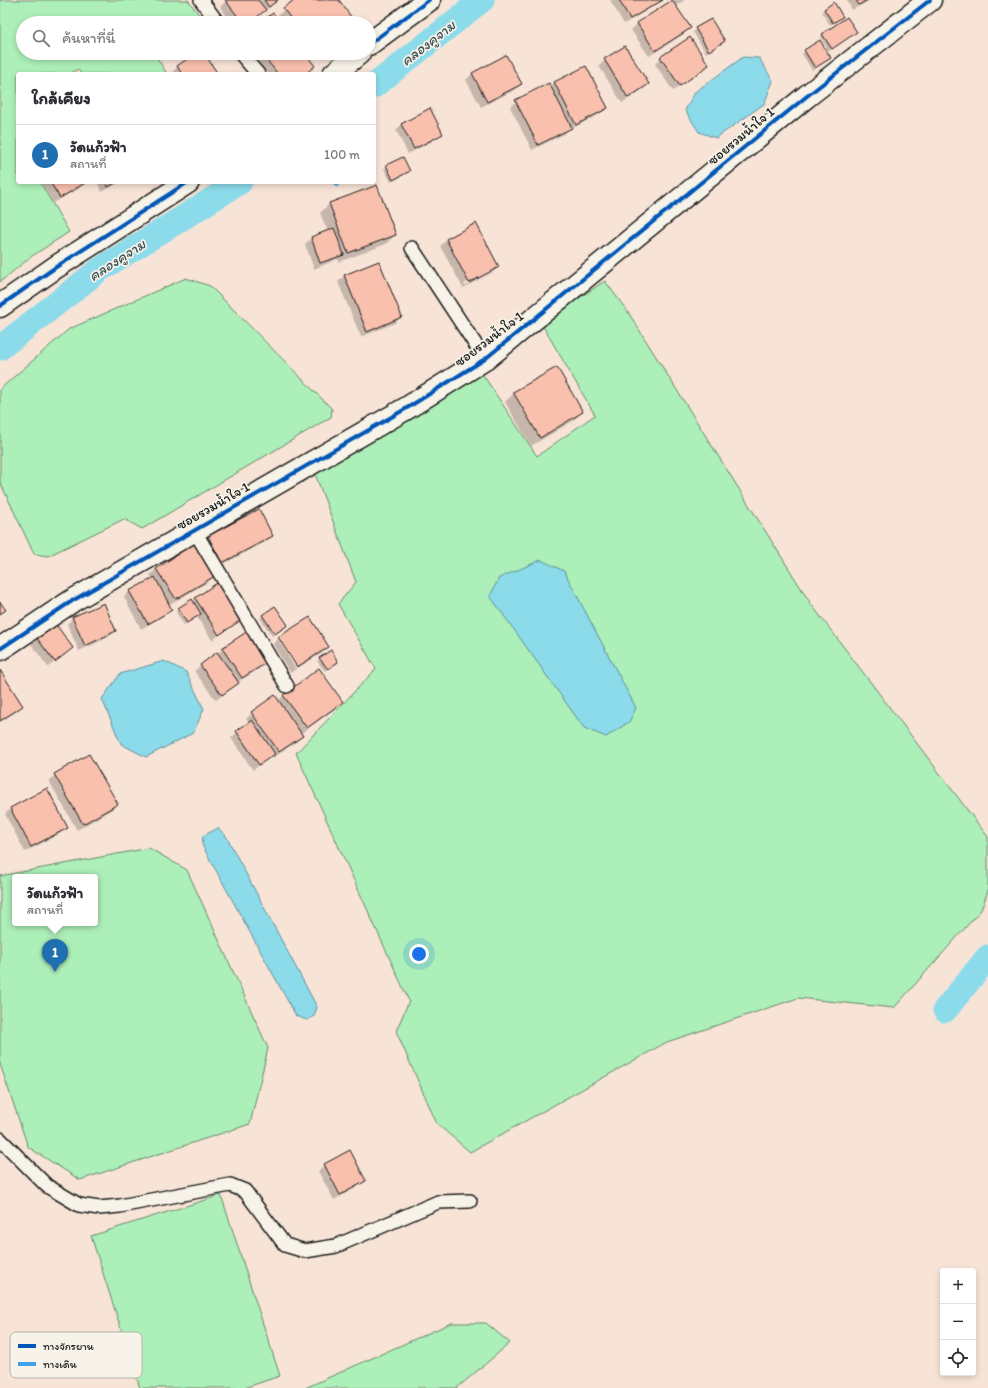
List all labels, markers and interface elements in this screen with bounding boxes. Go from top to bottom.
search box [16,16,376,60]
water label: คลองคูจาม [397,16,460,71]
icon: search [30,27,52,49]
text: ค้นหาที่นี่ [62,29,115,47]
text: ใกล้เคียง [32,88,91,108]
street label: ซอยรวมน้ำใจ 1 [704,102,778,169]
text: วัดแก้วฟ้า [70,138,126,156]
text: 1 [42,147,48,162]
text: 100 m [324,147,360,162]
text: สถานที่ [70,156,106,171]
water label: คลองคูจาม [85,235,150,286]
street label: ซอยรวมน้ำใจ 1 [451,306,527,370]
street label: ซอยรวมน้ำใจ 1 [173,477,253,534]
popup [12,874,98,926]
text: วัดแก้วฟ้า [27,884,83,902]
text: สถานที่ [27,902,63,917]
pin: 1 [42,939,68,972]
your location [409,944,429,964]
map controls [940,1268,976,1376]
button: + [940,1268,976,1304]
button: − [940,1304,976,1340]
legend [10,1332,142,1378]
text: ทางจักรยาน [43,1340,94,1353]
button: locate [940,1340,976,1376]
text: ทางเดิน [43,1358,77,1371]

